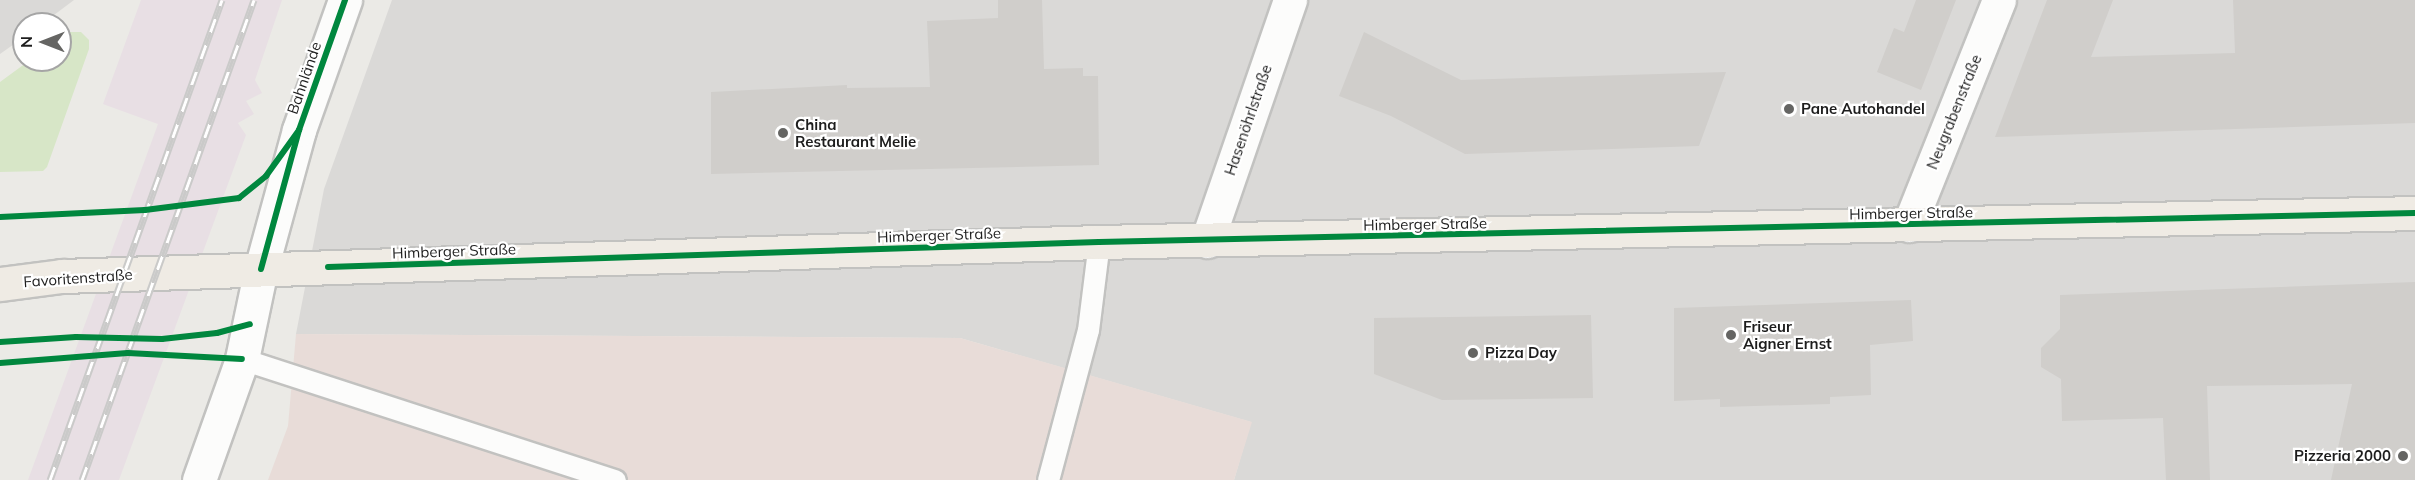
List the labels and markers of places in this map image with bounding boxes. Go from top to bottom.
place label: Pane Autohandel [1801,100,1925,118]
marker: Pane Autohandel [1782,102,1796,116]
place label: China Restaurant Melie [795,115,916,150]
marker: China Restaurant Melie [776,126,790,140]
place label: Friseur Aigner Ernst [1743,317,1832,352]
marker: Friseur Aigner Ernst [1724,328,1738,342]
place label: Pizza Day [1485,344,1557,362]
marker: Pizza Day [1466,346,1480,360]
place label: Pizzeria 2000 [2294,447,2391,465]
marker: Pizzeria 2000 [2396,449,2410,463]

